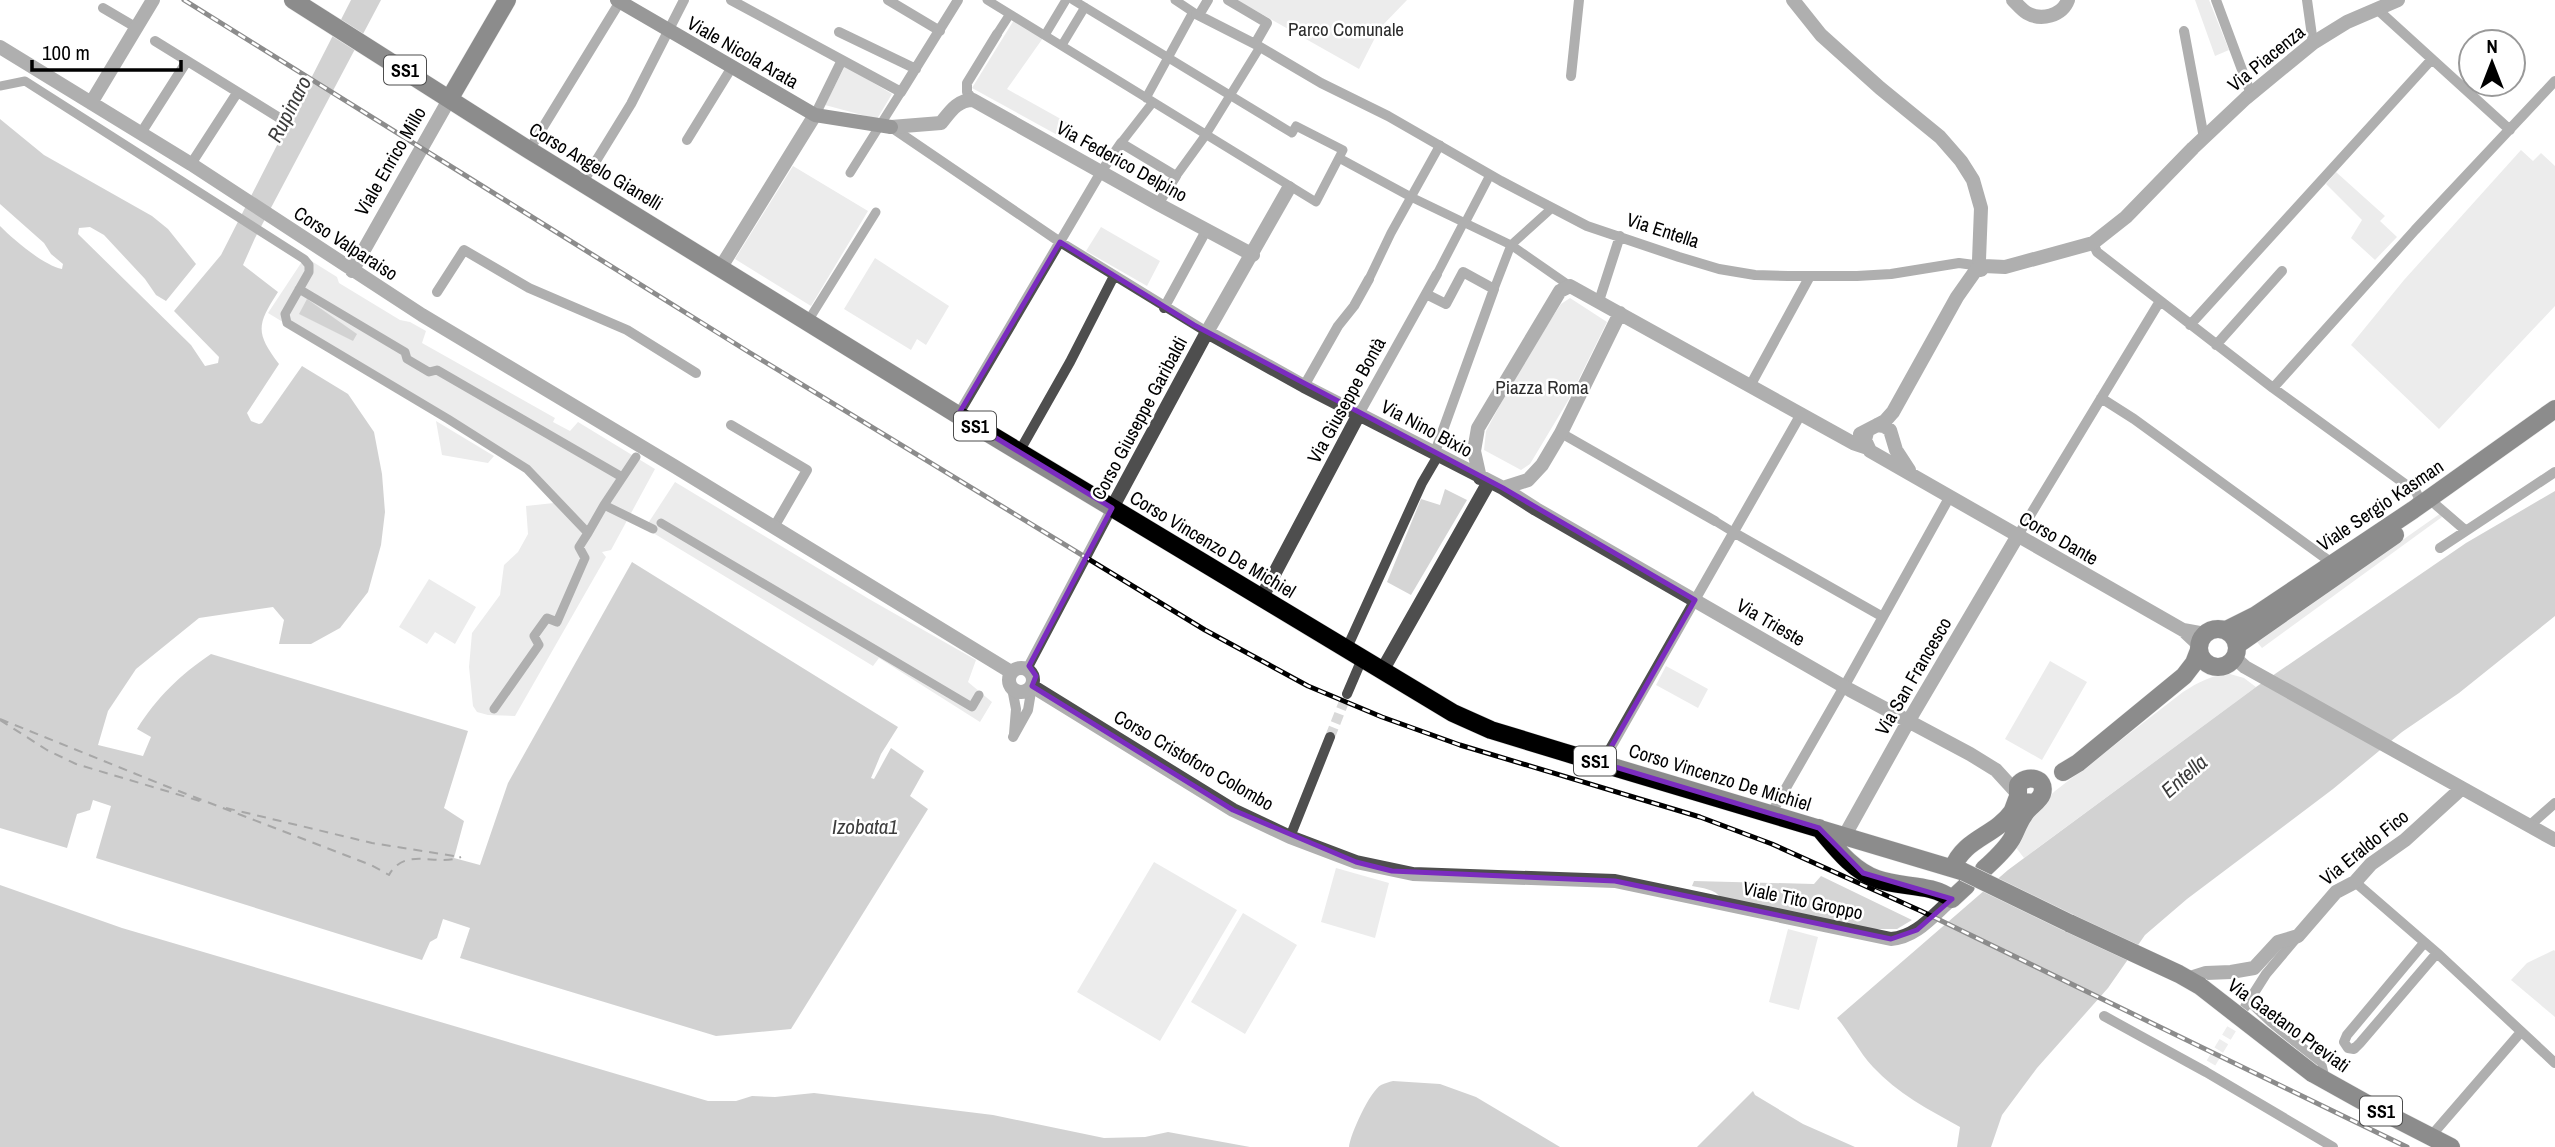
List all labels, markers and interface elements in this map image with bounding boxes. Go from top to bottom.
street label: Viale Nicola Arata [683,10,804,95]
park label: Parco Comunale [1288,16,1404,42]
street label: Via Piacenza [2222,19,2310,97]
scale bar [32,28,180,72]
north arrow [2457,28,2527,98]
text: N [2486,33,2498,59]
text: 100 m [42,38,90,67]
road number: SS1 [384,56,426,84]
water label: Rupinaro [260,71,318,147]
street label: Viale Enrico Millo [348,102,432,220]
street label: Via Federico Delpino [1052,114,1192,208]
street label: Corso Angelo Gianelli [524,116,668,216]
street label: Corso Valparaiso [289,200,403,286]
street label: Via Entella [1623,206,1703,254]
street label: Corso Giuseppe Garibaldi [1085,332,1193,504]
street label: Via Giuseppe Bontà [1301,332,1391,468]
park label: Piazza Roma [1495,374,1589,400]
street label: Via Nino Bixio [1377,393,1477,463]
road number: SS1 [954,412,996,440]
street label: Viale Sergio Kasman [2312,453,2448,557]
street label: Corso Vincenzo De Michiel [1125,484,1301,604]
street label: Corso Dante [2015,505,2103,571]
street label: Via Trieste [1732,592,1810,652]
street label: Via San Francesco [1869,612,1957,740]
street label: Corso Cristoforo Colombo [1109,703,1279,817]
street label: Corso Vincenzo De Michiel [1626,737,1814,817]
road number: SS1 [1574,746,1616,776]
water label: Entella [2155,748,2213,804]
street label: Via Eraldo Fico [2314,803,2414,891]
water label: Izobata1 [832,812,898,841]
street label: Viale Tito Groppo [1741,875,1865,925]
street label: Via Gaetano Previati [2223,972,2355,1078]
road number: SS1 [2360,1096,2402,1126]

